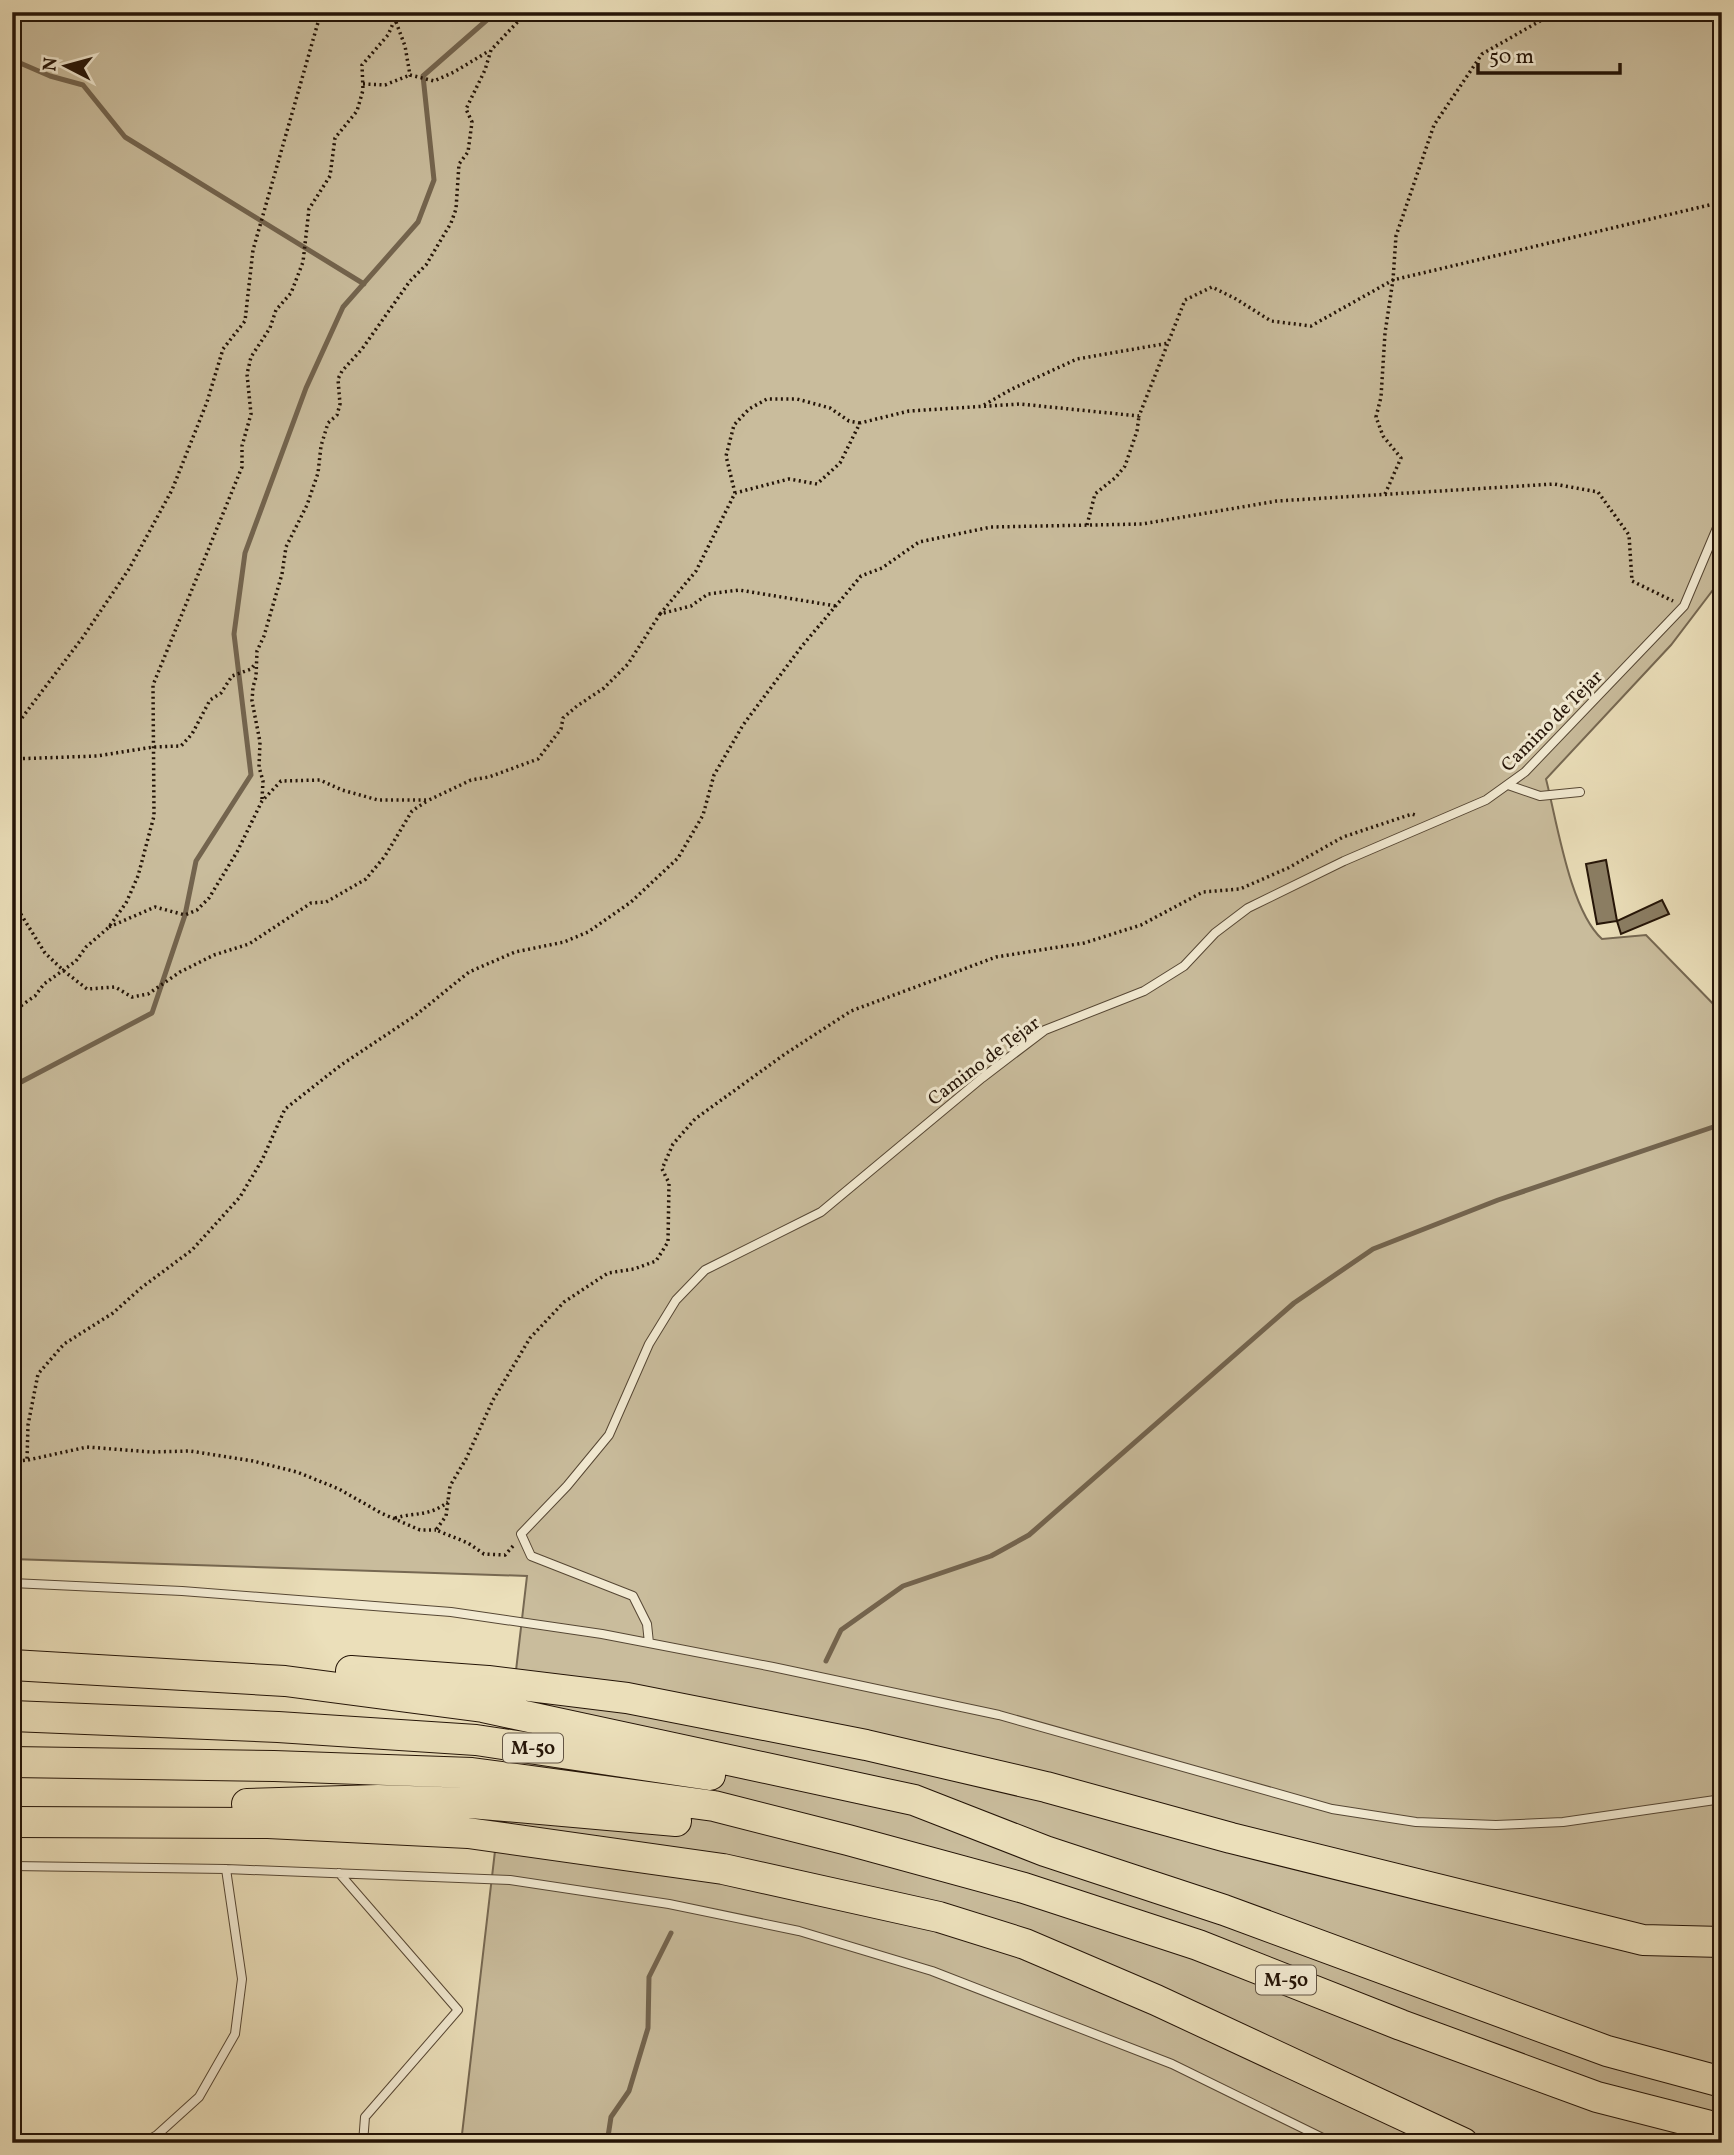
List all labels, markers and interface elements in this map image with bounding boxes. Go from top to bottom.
north arrow [32,32,102,102]
scale bar [1478,32,1620,76]
text: 50 m [1489,43,1534,72]
text: N [37,56,65,73]
street label: Camino de Tejar [1496,665,1609,778]
street label: Camino de Tejar [923,1011,1046,1112]
road number: M-50 [503,1734,563,1763]
road number: M-50 [1256,1966,1316,1994]

